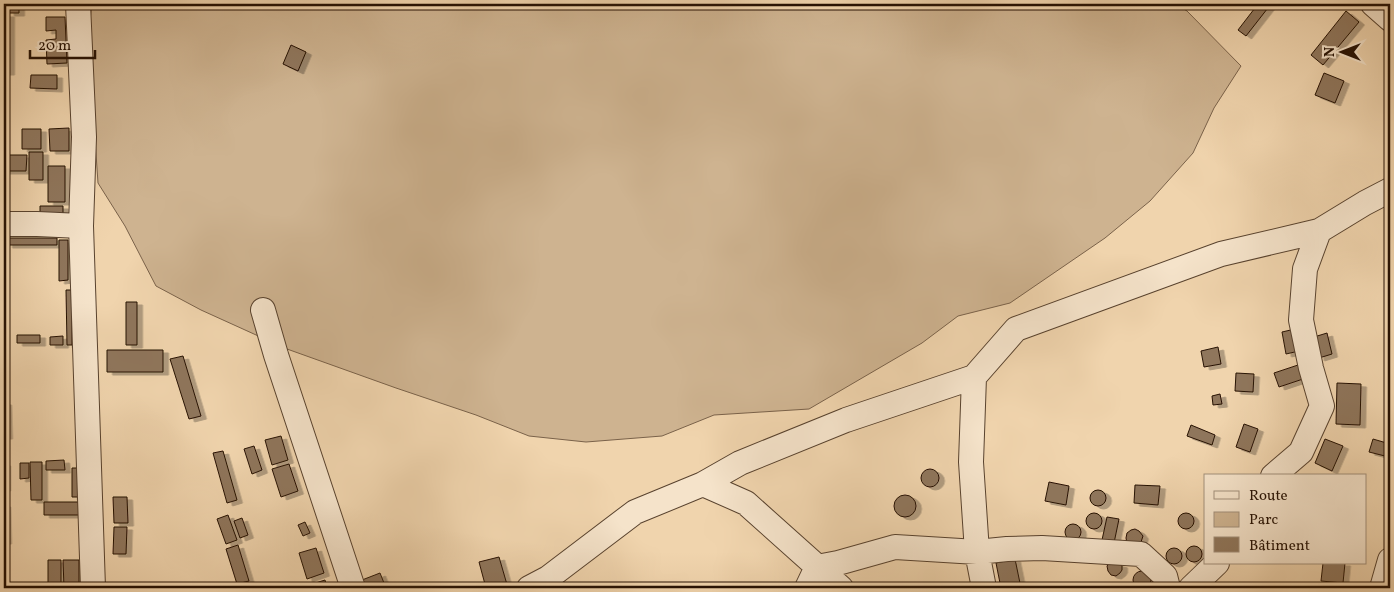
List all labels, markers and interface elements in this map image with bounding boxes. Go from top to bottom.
scale bar [30,28,95,60]
north arrow [1316,28,1366,78]
text: 20 m [38,36,71,57]
text: N [1321,47,1340,57]
legend [1204,474,1366,564]
text: Route [1249,486,1288,507]
text: Parc [1249,510,1278,531]
text: Bâtiment [1249,536,1310,557]

